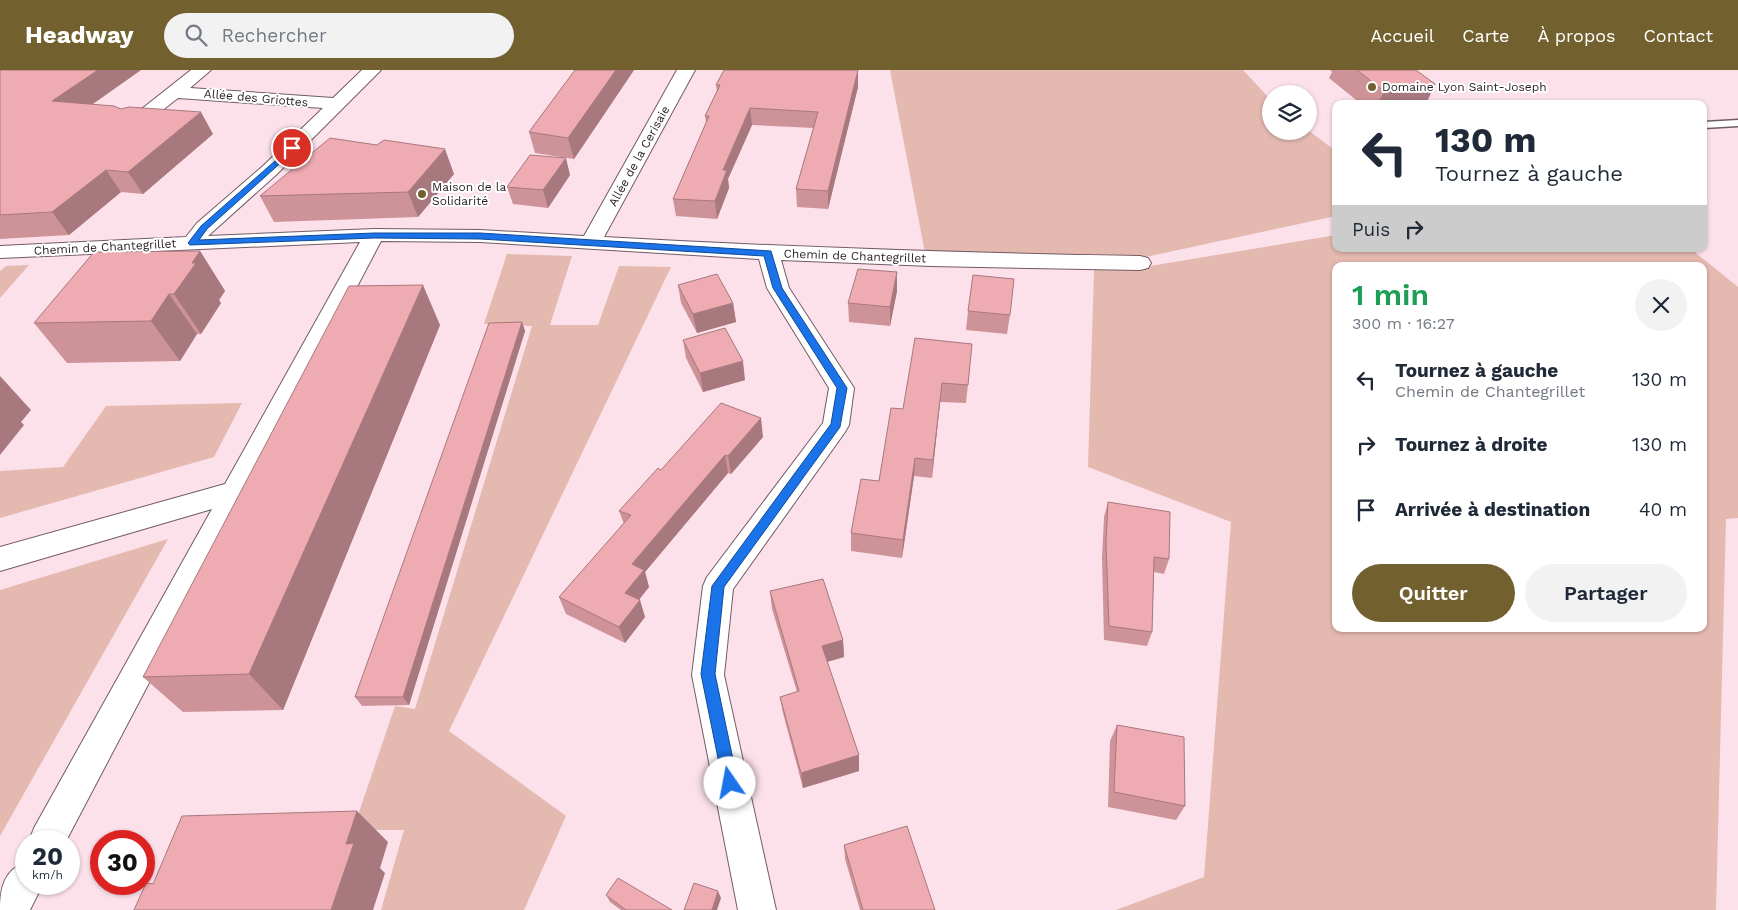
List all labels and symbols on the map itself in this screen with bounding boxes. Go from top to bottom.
place label: Domaine Lyon Saint-Joseph [1382,80,1547,94]
marker: Domaine Lyon Saint-Joseph [1366,81,1378,93]
street label: Allée des Griottes [203,86,309,110]
street label: Allée de la Cerisaie [606,103,672,209]
pin [271,127,313,169]
place label: Maison de la Solidarité [432,180,506,208]
marker: Maison de la Solidarité [416,188,428,200]
street label: Chemin de Chantegrillet [33,236,177,258]
street label: Chemin de Chantegrillet [783,247,927,265]
position arrow [703,756,755,808]
speed limit sign: 30 [90,830,155,895]

